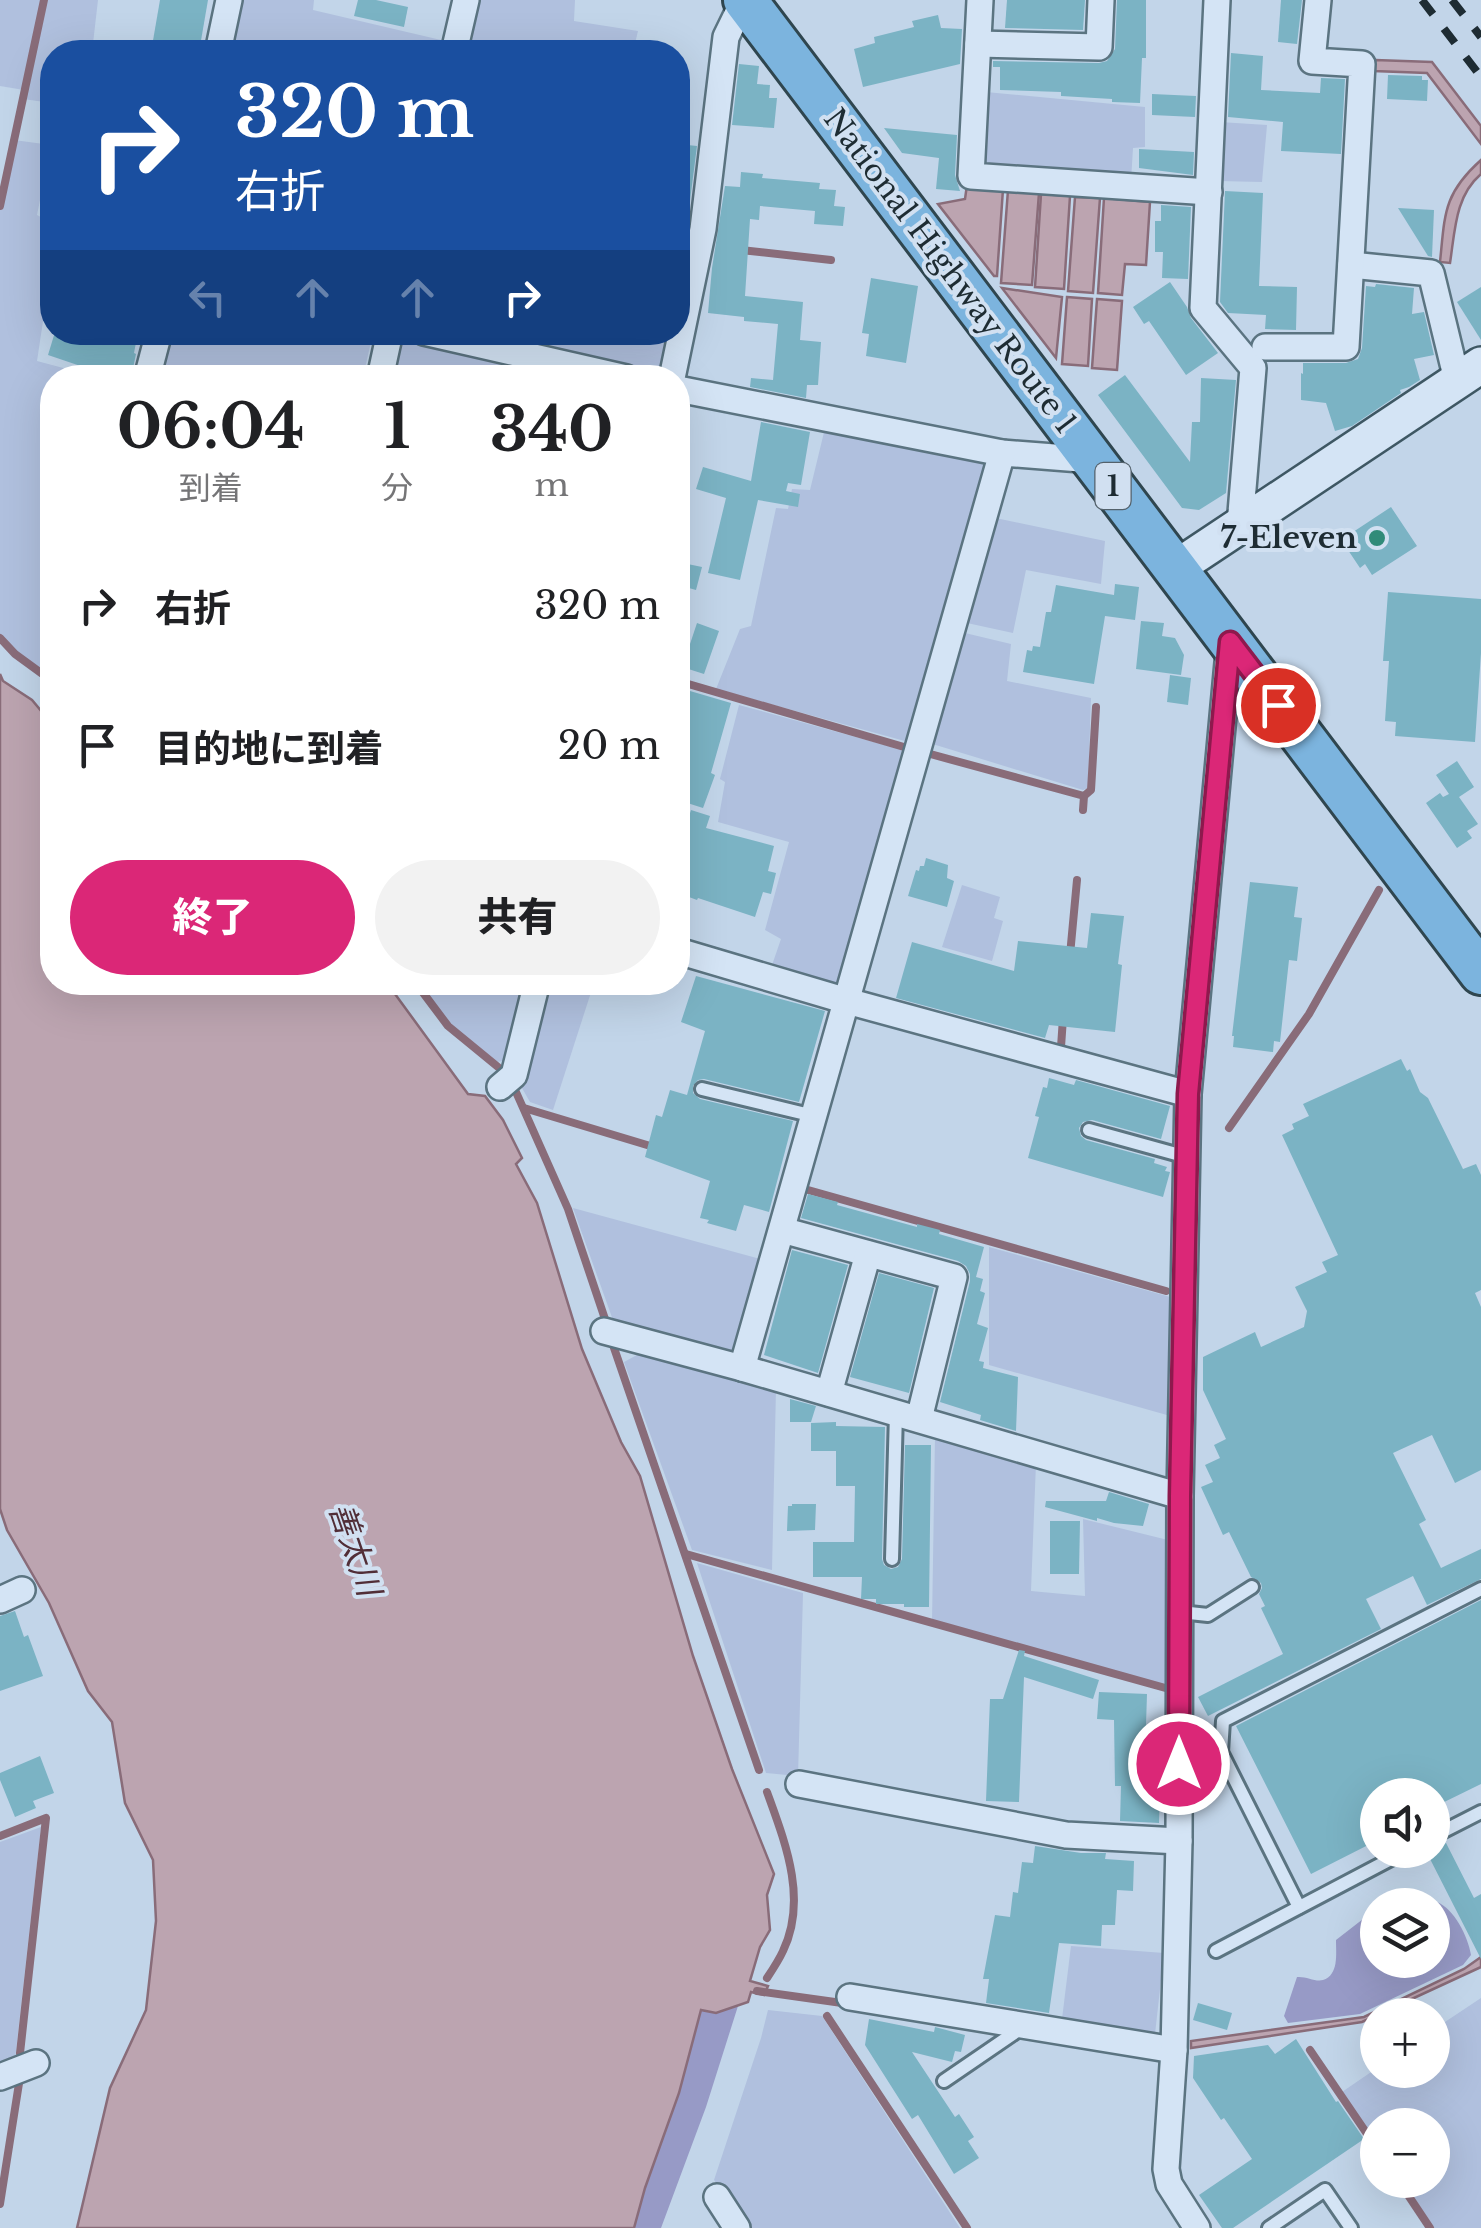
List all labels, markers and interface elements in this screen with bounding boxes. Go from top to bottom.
text: 320 m [235,69,474,156]
icon: right [70,80,200,210]
street label: National Highway Route 1 [816,101,1085,440]
text: 右折 [235,163,325,219]
icon: left [180,270,235,325]
icon: ahead [285,270,340,325]
icon: ahead [390,270,445,325]
icon: right [495,270,550,325]
text: 06:04 [117,390,305,464]
text: 1 [384,390,410,464]
text: 340 [490,393,613,467]
road number: 1 [1096,463,1130,509]
text: m [534,465,569,505]
text: 到着 [179,468,243,508]
text: 分 [381,468,413,508]
place label: 7-Eleven [1221,519,1357,556]
marker: 7-Eleven [1366,527,1388,549]
icon: right [70,578,125,633]
text: 320 m [534,582,660,629]
text: 右折 [155,585,231,632]
pin [1236,663,1321,748]
icon: arrive [1251,678,1306,733]
icon: arrive [70,718,125,773]
text: 20 m [558,722,660,769]
text: 目的地に到着 [155,725,383,772]
button: 終了 [70,860,355,975]
button: 共有 [375,860,660,975]
water label: 善太川 [320,1497,391,1604]
position arrow [1127,1712,1231,1816]
map controls [1360,1778,1450,2198]
button: sound [1360,1778,1450,1868]
button: layers [1360,1888,1450,1978]
button: + [1360,1998,1450,2088]
button: − [1360,2108,1450,2198]

